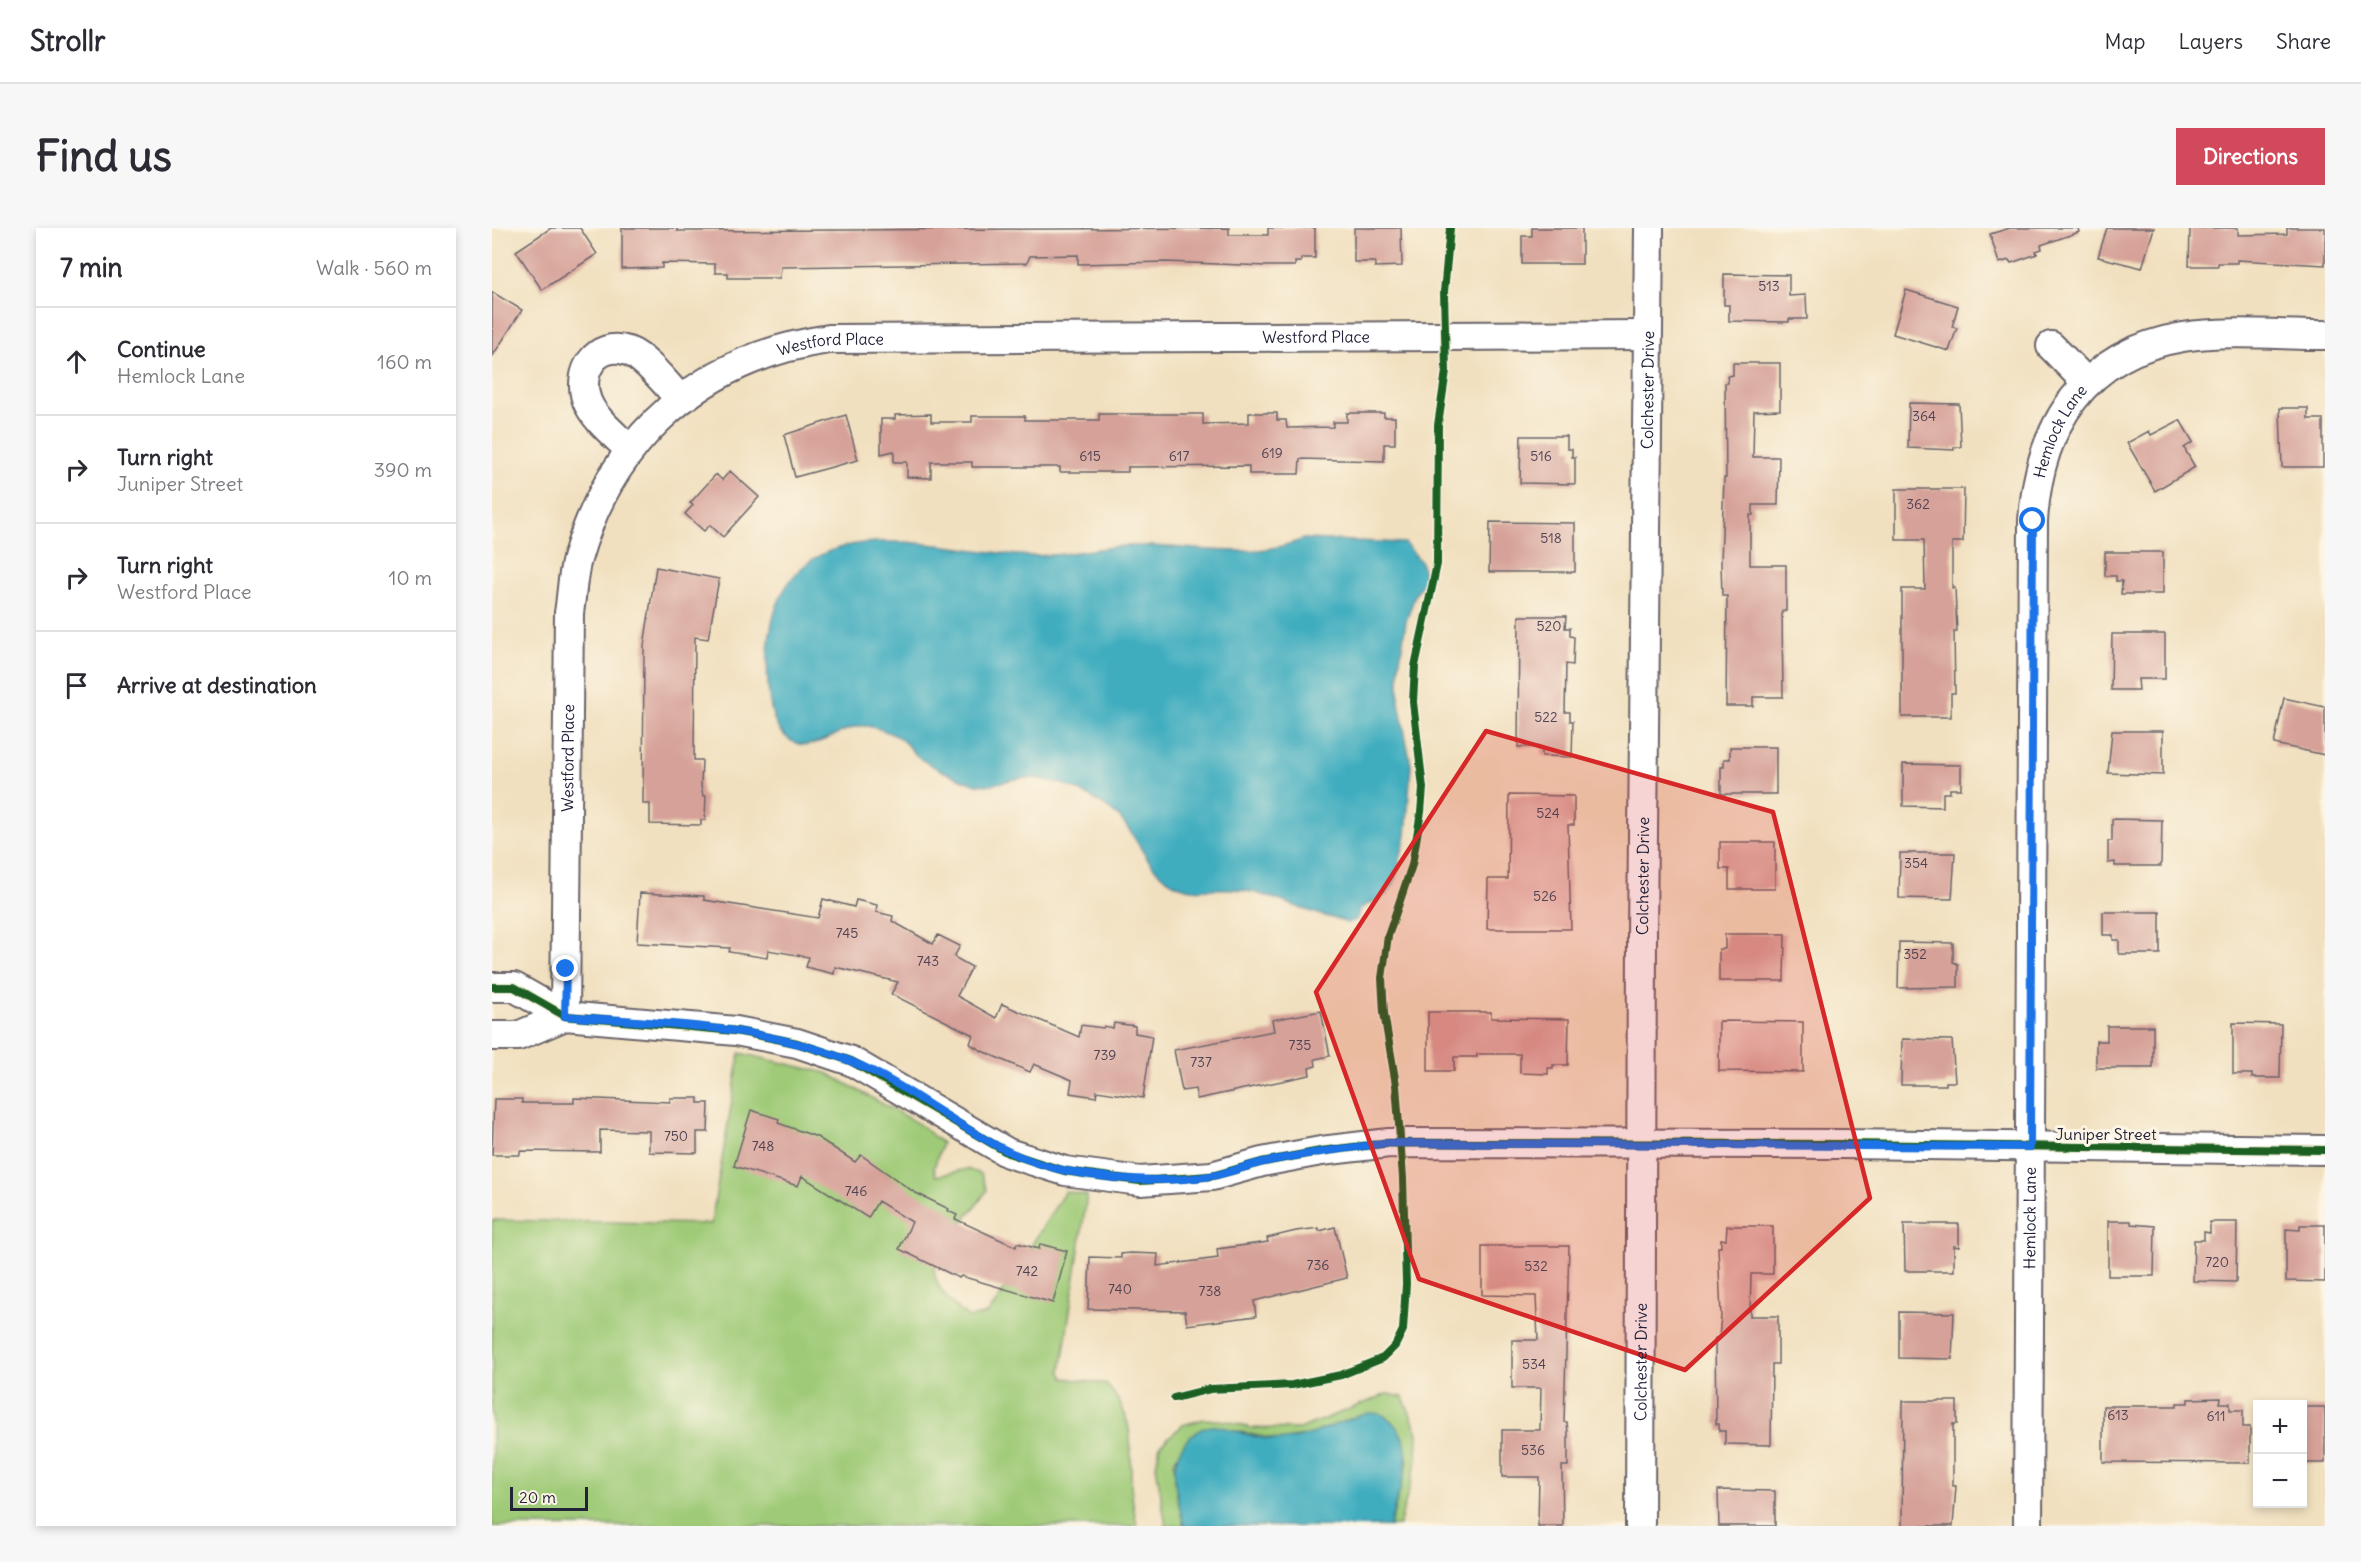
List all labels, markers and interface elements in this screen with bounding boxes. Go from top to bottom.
text: Strollr [30,23,105,59]
text: Map [2105,28,2145,55]
text: Layers [2178,28,2243,55]
text: Share [2276,28,2331,55]
button: Directions [2176,128,2325,185]
text: Find us [36,130,172,182]
text: 7 min [60,251,123,284]
text: Walk · 560 m [316,255,432,280]
house number: 513 [1758,277,1780,295]
street label: Westford Place [1262,326,1370,347]
street label: Westford Place [775,329,884,360]
street label: Colchester Drive [1637,331,1658,449]
text: Continue [117,335,206,363]
icon: ahead [60,345,93,378]
text: 160 m [377,349,432,374]
text: Hemlock Lane [117,363,245,388]
street label: Hemlock Lane [2029,380,2091,480]
house number: 364 [1912,407,1936,425]
text: Turn right [117,443,213,471]
house number: 619 [1261,444,1283,462]
house number: 615 [1079,447,1101,465]
house number: 617 [1169,447,1189,465]
house number: 516 [1530,447,1552,465]
icon: right [60,453,93,486]
text: 390 m [374,457,432,482]
text: Juniper Street [117,471,243,496]
house number: 362 [1906,495,1930,513]
route start [2019,507,2045,533]
house number: 518 [1540,529,1562,547]
text: Turn right [117,551,213,579]
icon: right [60,561,93,594]
text: 10 m [389,565,432,590]
text: Westford Place [117,579,251,604]
house number: 520 [1537,617,1561,635]
icon: arrive [60,669,93,702]
text: Arrive at destination [117,671,317,699]
street label: Westford Place [557,704,578,812]
house number: 522 [1534,708,1558,726]
house number: 524 [1536,804,1560,822]
street label: Colchester Drive [1632,817,1653,935]
house number: 354 [1904,854,1928,872]
house number: 526 [1533,887,1557,905]
house number: 745 [836,924,858,942]
house number: 352 [1903,945,1927,963]
house number: 743 [917,952,939,970]
route end [552,955,578,981]
house number: 735 [1289,1036,1311,1054]
house number: 739 [1094,1046,1116,1064]
house number: 737 [1190,1053,1212,1071]
street label: Juniper Street [2055,1124,2157,1144]
house number: 750 [664,1127,688,1145]
house number: 748 [752,1137,774,1155]
street label: Hemlock Lane [2019,1167,2040,1269]
house number: 746 [845,1182,867,1200]
house number: 720 [2205,1253,2229,1271]
house number: 736 [1307,1256,1329,1274]
house number: 532 [1524,1257,1548,1275]
house number: 742 [1016,1262,1038,1280]
house number: 740 [1108,1280,1132,1298]
house number: 738 [1199,1282,1221,1300]
street label: Colchester Drive [1630,1303,1651,1421]
house number: 534 [1522,1355,1546,1373]
map controls [2253,1400,2307,1508]
button: + [2253,1400,2307,1454]
house number: 613 [2107,1406,2129,1424]
house number: 611 [2206,1407,2226,1425]
house number: 536 [1521,1441,1545,1459]
button: − [2253,1454,2307,1508]
scale bar [510,1484,588,1512]
text: 20 m [519,1487,556,1507]

